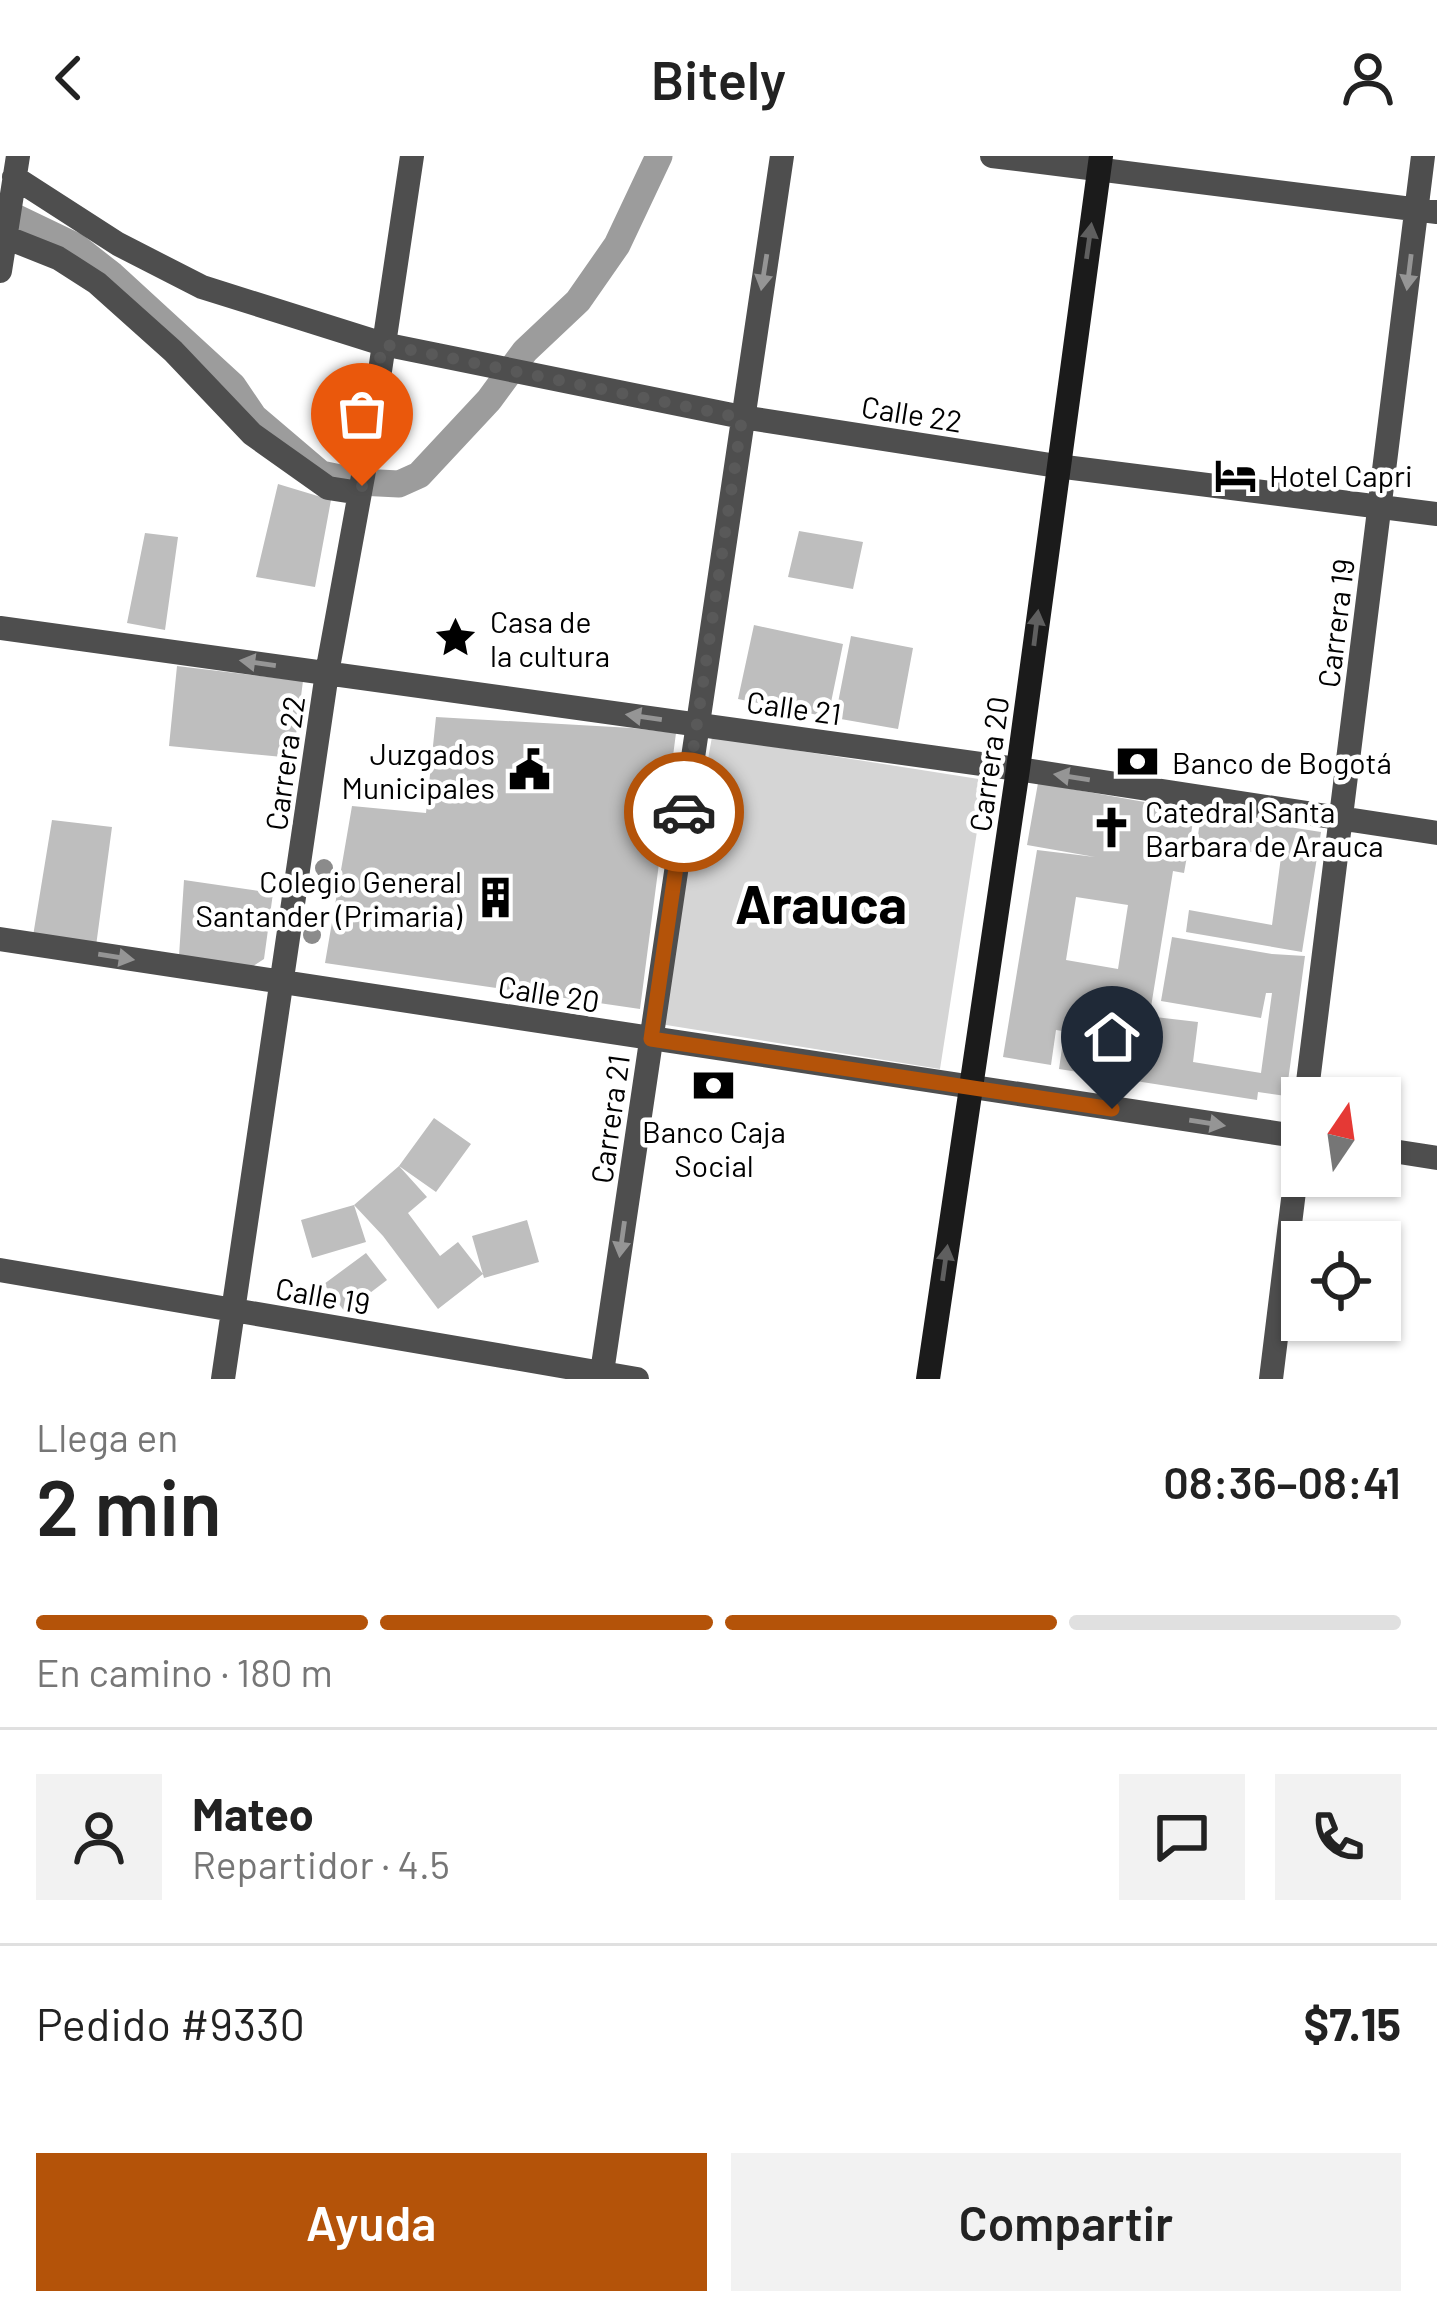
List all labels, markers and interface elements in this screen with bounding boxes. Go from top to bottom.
icon: back [36,45,102,111]
icon: person [1335,45,1401,111]
text: Bitely [651,46,786,111]
one-way arrow [1079,222,1098,259]
one-way arrow [755,253,773,291]
one-way arrow [1399,254,1418,291]
pin [311,363,413,486]
icon: bag [329,381,395,447]
street label: Calle 22 [859,387,965,439]
hotel icon: Hotel Capri [1212,452,1258,498]
place label: Hotel Capri [1269,457,1413,493]
street label: Carrera 19 [1309,557,1361,689]
place label: Casa de la cultura [490,603,610,673]
one-way arrow [1027,609,1046,646]
place icon: Casa de la cultura [433,615,479,661]
one-way arrow [239,654,276,673]
street label: Calle 21 [744,683,844,731]
street label: Carrera 22 [257,693,311,833]
street label: Carrera 20 [961,694,1015,834]
one-way arrow [625,707,663,726]
place label: Juzgados Municipales [341,735,495,805]
bank icon: Banco de Bogotá [1115,739,1161,785]
place label: Banco de Bogotá [1172,744,1392,780]
public building icon: Juzgados Municipales [506,747,552,793]
courier [624,752,744,872]
one-way arrow [1053,767,1090,786]
icon: car [651,779,717,845]
place label: Catedral Santa Barbara de Arauca [1145,793,1384,863]
church icon: Catedral Santa Barbara de Arauca [1088,805,1134,851]
place label: Colegio General Santander (Primaria) [196,863,462,933]
district label: Arauca [735,870,907,935]
building icon: Colegio General Santander (Primaria) [473,875,519,921]
one-way arrow [97,948,135,966]
street label: Calle 20 [496,967,602,1019]
pin [1061,986,1163,1109]
icon: home [1079,1004,1145,1070]
street label: Carrera 21 [582,1052,636,1186]
bank icon: Banco Caja Social [691,1062,737,1108]
north arrow [1281,1077,1401,1197]
map controls [1281,1077,1401,1341]
place label: Banco Caja Social [642,1113,786,1183]
one-way arrow [1189,1114,1226,1133]
one-way arrow [612,1221,631,1258]
button: locate [1281,1221,1401,1341]
one-way arrow [936,1244,955,1281]
street label: Calle 19 [273,1269,373,1321]
text: Llega en [36,1413,178,1460]
text: 08:36–08:41 [1163,1454,1401,1508]
text: 2 min [36,1458,222,1552]
text: En camino · 180 m [36,1648,333,1695]
button: person [36,1774,162,1900]
button: chat [1119,1774,1245,1900]
button: phone [1275,1774,1401,1900]
text: Mateo [192,1786,314,1840]
text: Repartidor · 4.5 [192,1840,450,1887]
text: Pedido #9330 [36,1996,305,2050]
text: $7.15 [1304,1996,1401,2050]
button: Ayuda [36,2153,707,2291]
button: Compartir [731,2153,1401,2291]

